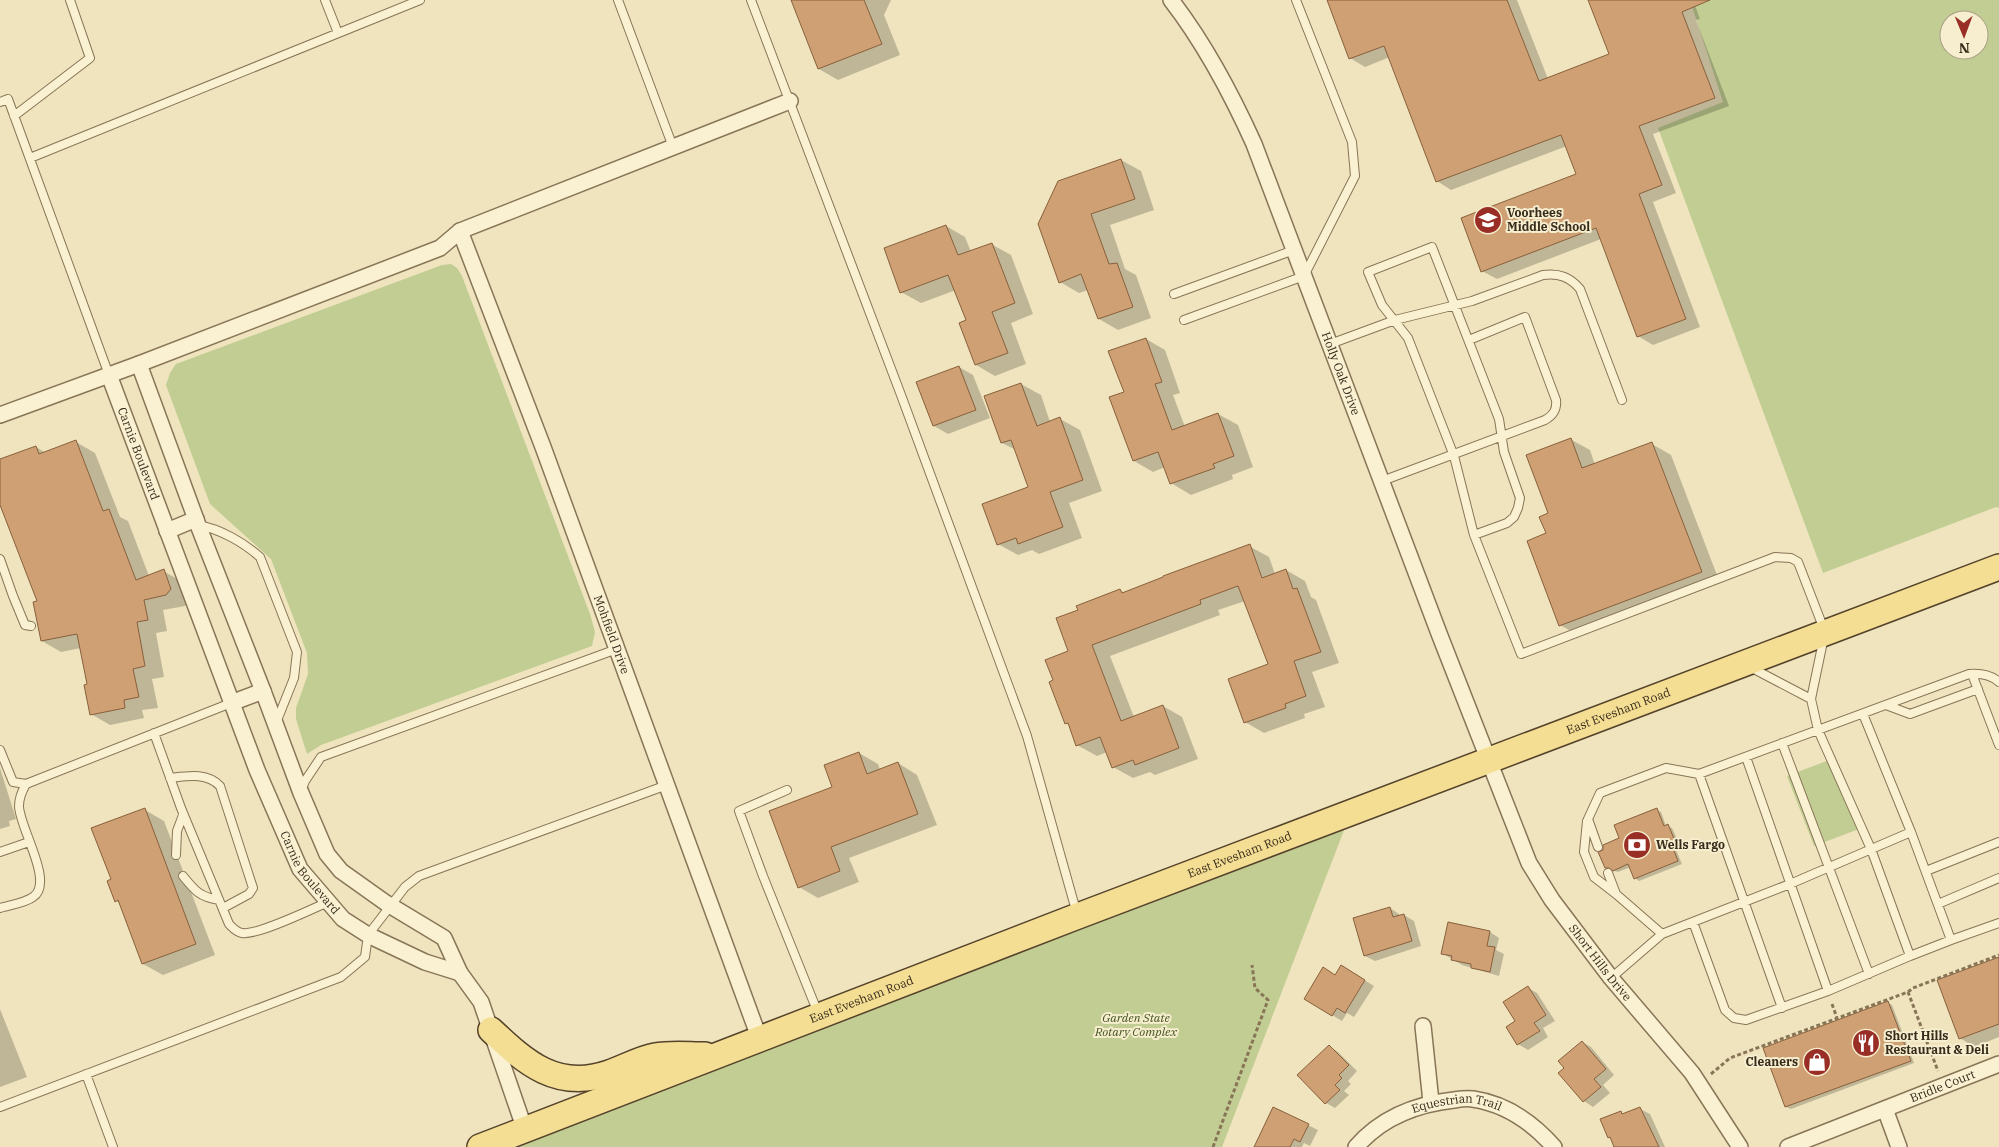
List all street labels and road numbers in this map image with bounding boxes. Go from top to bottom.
street label: Holly Oak Drive [1319,330,1364,417]
street label: Carnie Boulevard [115,405,163,502]
street label: Mohfield Drive [591,593,633,676]
street label: East Evesham Road [1564,684,1672,737]
street label: Carnie Boulevard [277,828,343,917]
street label: East Evesham Road [1185,828,1294,881]
street label: Short Hills Drive [1566,921,1635,1004]
street label: East Evesham Road [807,972,915,1026]
street label: Bridle Court [1908,1066,1977,1105]
street label: Equestrian Trail [1409,1090,1505,1116]

